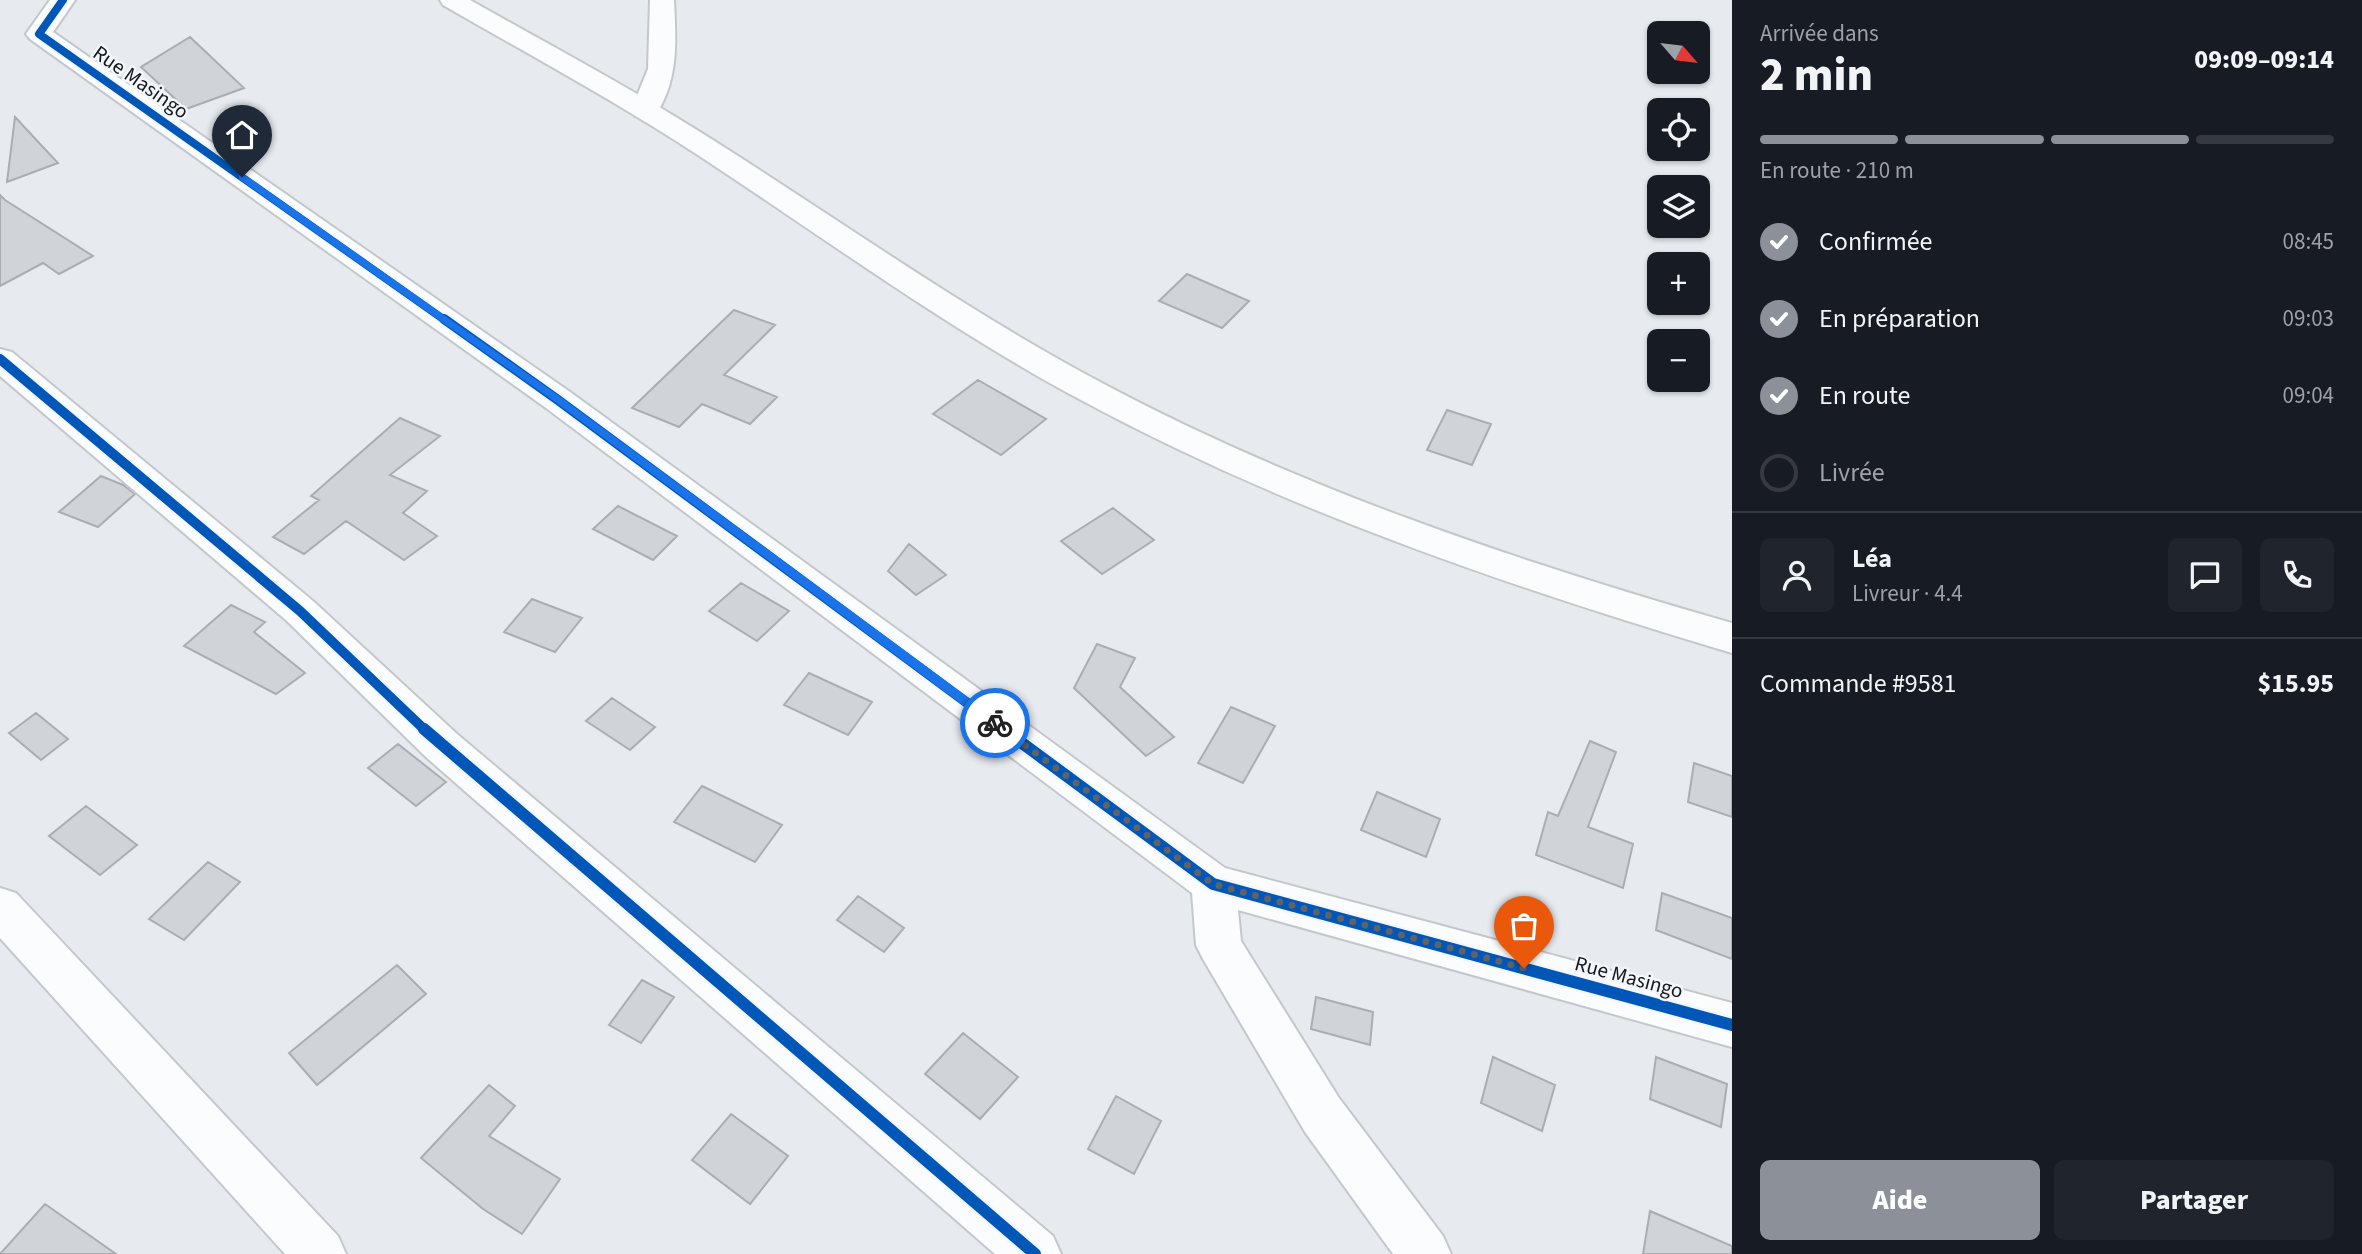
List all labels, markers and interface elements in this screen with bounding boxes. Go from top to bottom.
text: Arrivée dans [1760,17,1879,50]
north arrow [1647,21,1710,84]
map controls [1647,21,1710,392]
street label: Rue Masingo [87,38,195,126]
text: 09:09–09:14 [2194,41,2334,78]
text: 2 min [1760,43,1873,108]
button: locate [1647,98,1710,161]
pin [212,105,272,177]
icon: home [223,116,261,154]
text: En route · 210 m [1760,154,1914,187]
button: layers [1647,175,1710,238]
icon: check [1760,223,1798,261]
text: Confirmée [1819,223,1933,260]
text: 08:45 [2283,225,2334,258]
button: + [1647,252,1710,315]
icon: check [1760,300,1798,338]
text: En préparation [1819,300,1980,337]
text: 09:03 [2283,302,2334,335]
button: − [1647,329,1710,392]
icon: check [1760,377,1798,415]
text: En route [1819,377,1910,414]
text: 09:04 [2283,379,2334,412]
text: Livrée [1819,454,1885,491]
button: person [1760,538,1834,612]
button: chat [2168,538,2242,612]
button: phone [2260,538,2334,612]
text: Léa [1852,540,1892,577]
text: Livreur · 4.4 [1852,577,1963,610]
text: Commande #9581 [1760,665,1957,702]
text: $15.95 [2258,665,2334,702]
courier [960,688,1030,758]
icon: bike [976,704,1014,742]
pin [1494,896,1554,968]
icon: bag [1505,907,1543,945]
street label: Rue Masingo [1572,948,1686,1006]
button: Aide [1760,1160,2040,1240]
button: Partager [2054,1160,2334,1240]

